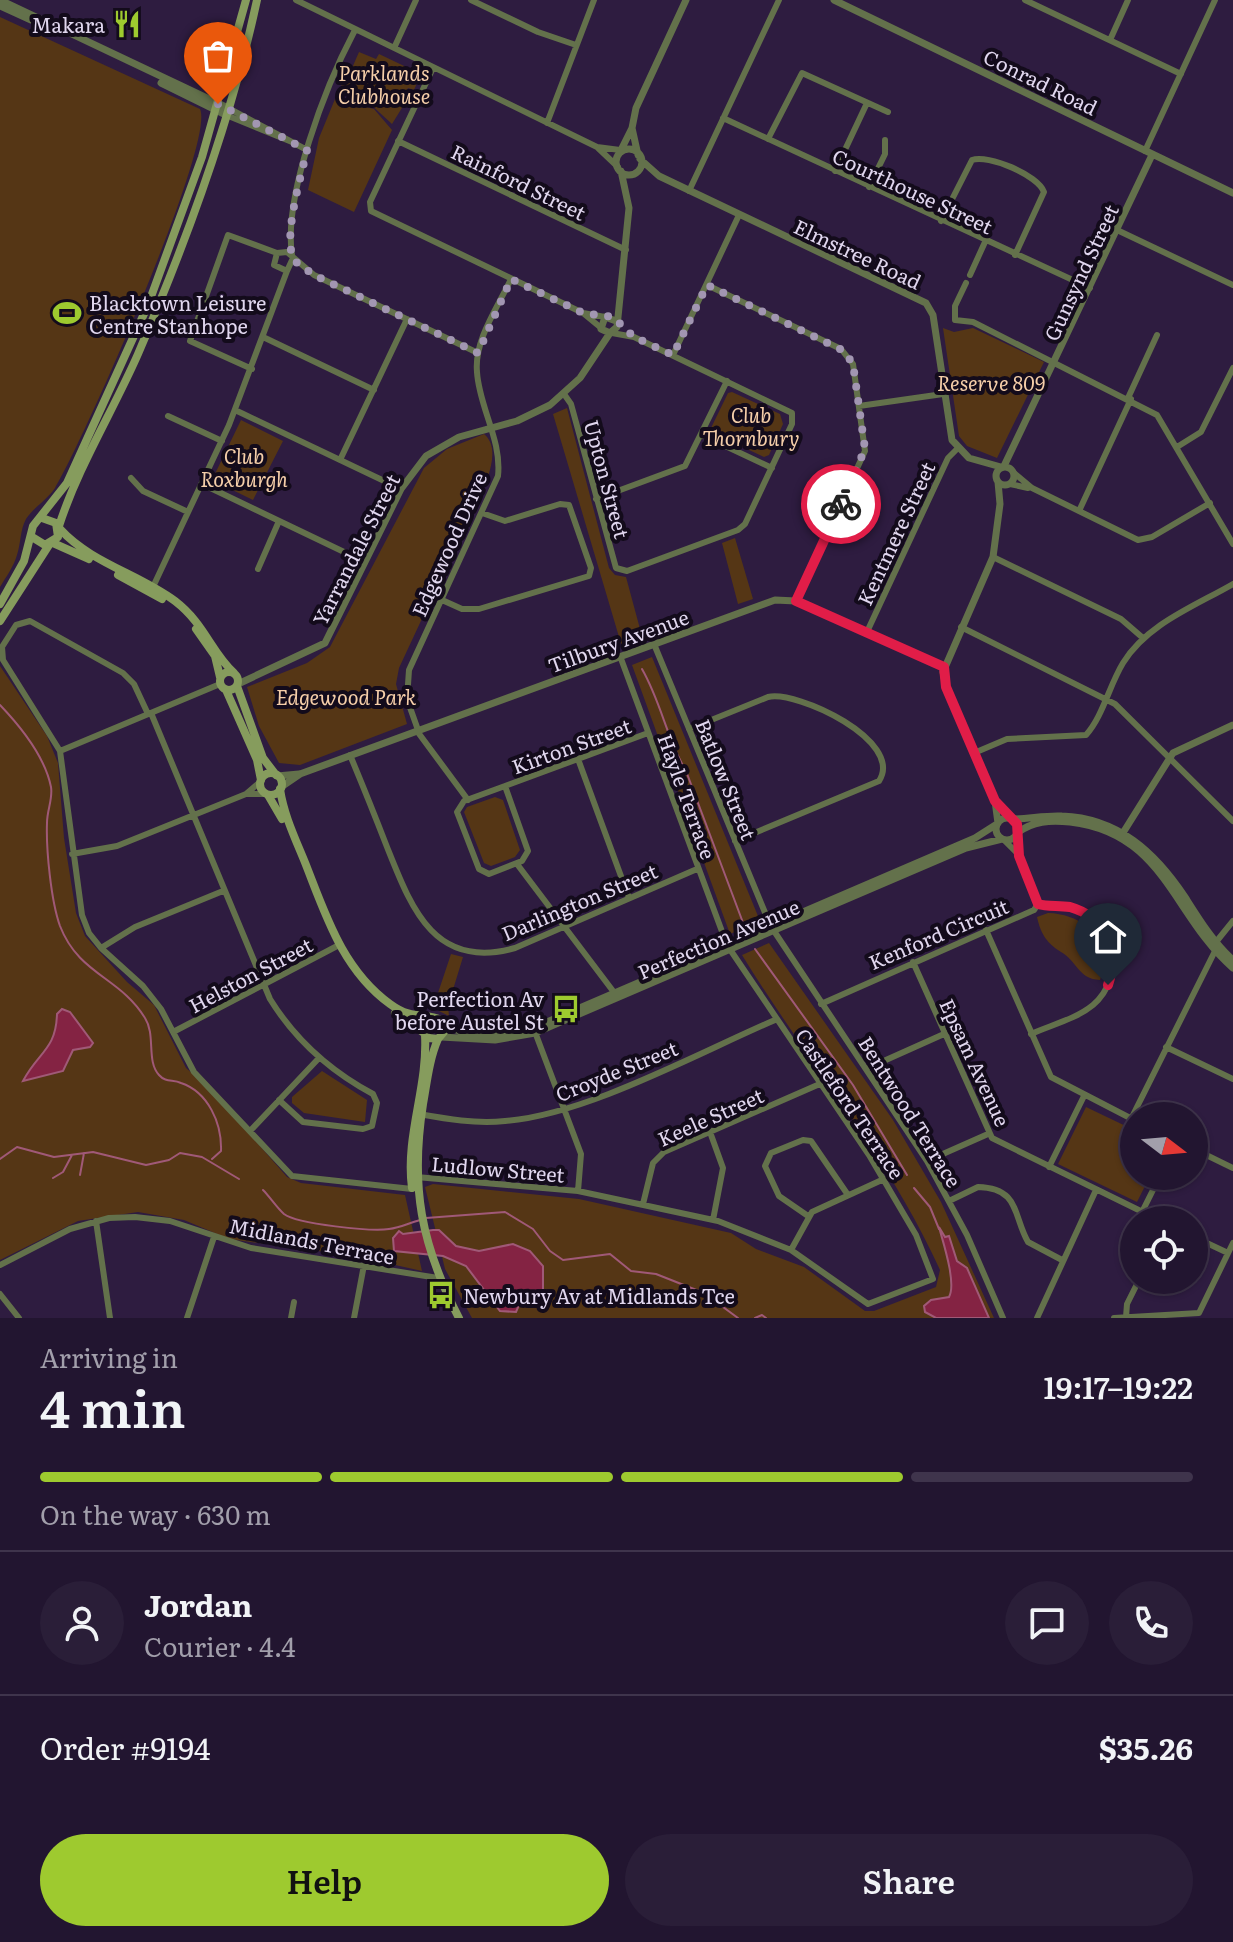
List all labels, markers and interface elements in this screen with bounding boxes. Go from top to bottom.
place label: Makara [32,9,105,39]
restaurant icon: Makara [112,9,142,39]
pin [184,22,252,104]
icon: bag [196,34,240,78]
street label: Conrad Road [979,40,1103,122]
park label: Parklands Clubhouse [338,57,430,110]
street label: Rainford Street [447,135,591,227]
street label: Courthouse Street [828,140,998,240]
street label: Gunsynd Street [1035,199,1125,345]
street label: Elmstree Road [789,210,927,296]
place label: Blacktown Leisure Centre Stanhope [89,287,266,340]
sports icon: Blacktown Leisure Centre Stanhope [52,298,82,328]
park label: Reserve 809 [937,367,1045,397]
park label: Club Thornbury [703,399,799,452]
street label: Upton Street [578,416,638,542]
park label: Club Roxburgh [200,440,288,493]
street label: Kentmere Street [849,456,941,610]
courier [801,464,881,544]
street label: Edgewood Drive [403,467,493,621]
street label: Yarrandale Street [304,468,406,630]
icon: bike [819,482,863,526]
street label: Tilbury Avenue [543,601,693,679]
park label: Edgewood Park [276,681,416,711]
street label: Kirton Street [507,709,635,781]
street label: Batlow Street [689,714,765,844]
street label: Hayle Terrace [651,729,725,863]
street label: Darlington Street [496,855,662,947]
street label: Perfection Avenue [632,890,804,986]
street label: Kenford Circuit [863,890,1013,976]
pin [1074,903,1142,985]
icon: home [1086,915,1130,959]
street label: Helston Street [183,929,317,1019]
place label: Perfection Av before Austel St [395,983,544,1036]
street label: Epsam Avenue [933,993,1019,1131]
bus stop icon: Perfection Av before Austel St [551,994,581,1024]
street label: Castleford Terrace [789,1022,913,1184]
street label: Bentwood Terrace [852,1029,970,1193]
street label: Croyde Street [550,1032,682,1108]
street label: Keele Street [652,1079,768,1153]
north arrow [1120,1102,1208,1190]
map controls [1120,1102,1208,1294]
street label: Ludlow Street [430,1147,566,1189]
button: locate [1120,1206,1208,1294]
street label: Midlands Terrace [227,1209,397,1271]
bus stop icon: Newbury Av at Midlands Tce [426,1280,456,1310]
place label: Newbury Av at Midlands Tce [463,1280,735,1310]
text: Arriving in [40,1337,178,1376]
text: 19:17–19:22 [1043,1364,1193,1408]
text: 4 min [40,1367,186,1444]
text: On the way · 630 m [40,1494,271,1533]
button: person [40,1581,124,1665]
button: chat [1005,1581,1089,1665]
button: phone [1109,1581,1193,1665]
text: Jordan [144,1582,252,1626]
text: Courier · 4.4 [144,1626,296,1665]
text: Order #9194 [40,1725,211,1769]
text: $35.26 [1099,1725,1193,1769]
button: Help [40,1834,609,1926]
button: Share [625,1834,1193,1926]

